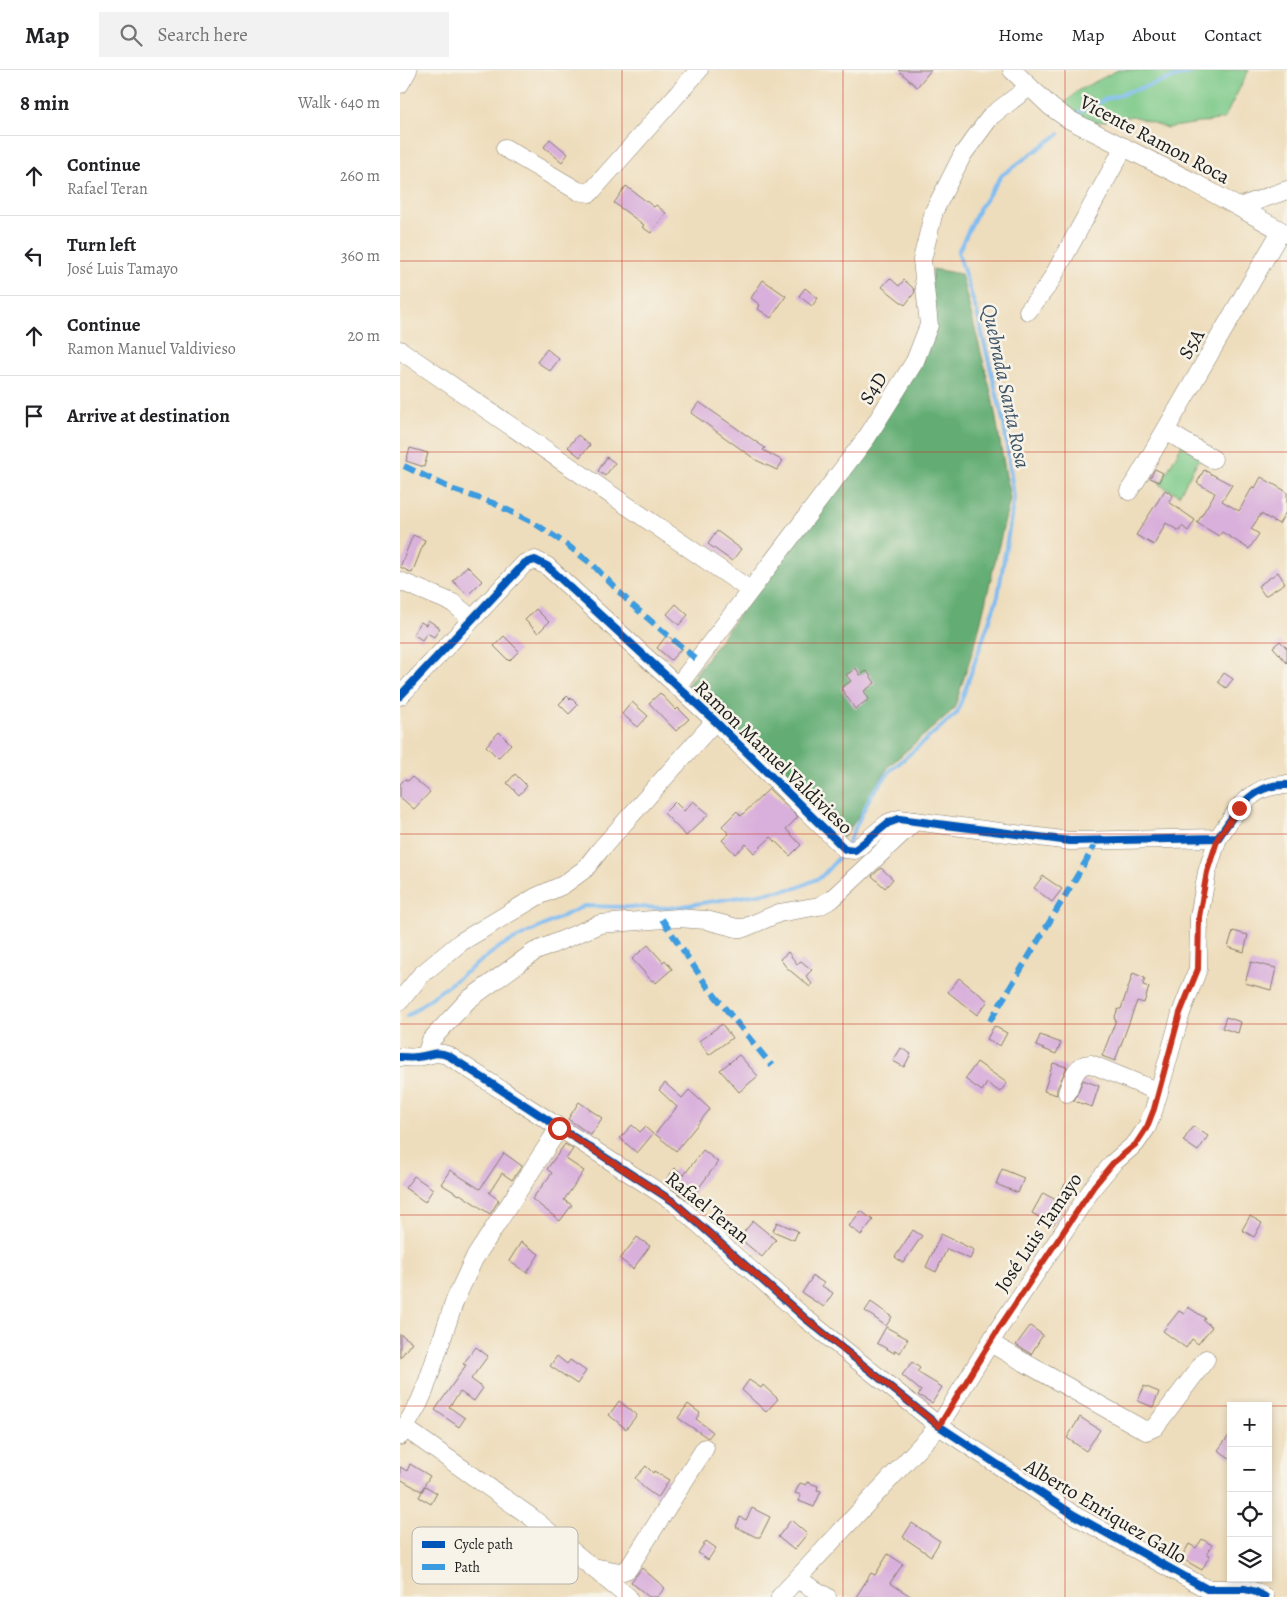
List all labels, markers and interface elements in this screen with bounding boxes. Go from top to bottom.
search box [99,12,449,57]
text: Map [25,19,69,51]
icon: search [117,21,145,49]
text: Search here [157,22,248,48]
text: Home [998,23,1043,47]
text: Map [1071,23,1104,47]
text: About [1132,23,1176,47]
text: Contact [1204,23,1262,47]
street label: Vicente Ramon Roca [1074,88,1235,191]
text: 8 min [20,89,69,117]
text: Walk · 640 m [298,92,380,114]
text: Continue [67,152,141,178]
icon: ahead [20,162,48,190]
text: 260 m [340,165,380,187]
text: Rafael Teran [67,178,148,200]
text: Turn left [67,232,136,258]
icon: left [20,242,48,270]
text: 360 m [341,245,380,267]
text: José Luis Tamayo [67,258,178,280]
water label: Quebrada Santa Rosa [975,301,1037,471]
text: Continue [67,312,141,338]
icon: ahead [20,322,48,350]
street label: S5A [1172,324,1211,364]
text: 20 m [347,325,380,347]
text: Ramon Manuel Valdivieso [67,338,236,360]
street label: S4D [853,367,894,410]
icon: arrive [20,402,48,430]
text: Arrive at destination [67,403,230,429]
street label: Ramon Manuel Valdivieso [688,674,859,840]
route end [1228,797,1251,820]
route start [548,1117,571,1140]
street label: Rafael Teran [660,1165,755,1250]
street label: José Luis Tamayo [988,1167,1088,1297]
map controls [1227,1402,1272,1582]
button: + [1227,1402,1272,1447]
button: − [1227,1447,1272,1492]
street label: Alberto Enriquez Gallo [1019,1452,1192,1570]
button: locate [1227,1492,1272,1537]
legend [412,1527,578,1584]
text: Cycle path [454,1535,514,1554]
button: layers [1227,1537,1272,1582]
text: Path [454,1558,481,1577]

